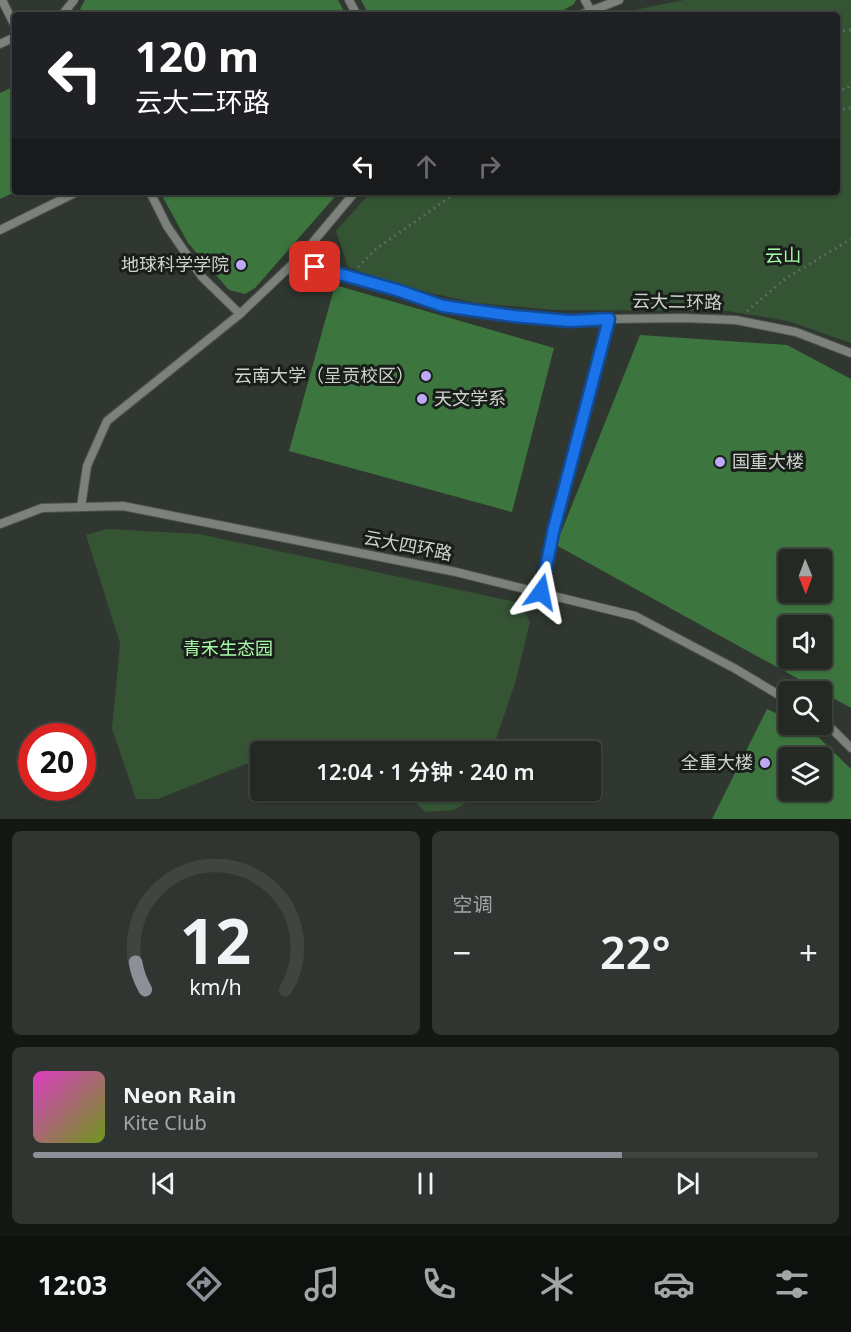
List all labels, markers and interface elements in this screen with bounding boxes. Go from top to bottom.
text: 120 m [135,27,259,84]
icon: left [36,36,114,114]
text: 云大二环路 [135,83,270,120]
icon: left [347,150,380,183]
icon: ahead [410,150,443,183]
icon: right [473,150,506,183]
pin [289,241,340,292]
park label: 云山 [765,243,801,267]
icon: arrive [298,250,331,283]
place label: 地球科学学院 [121,252,229,276]
marker: 地球科学学院 [234,258,248,272]
street label: 云大二环路 [632,288,722,314]
place label: 云南大学（呈贡校区） [234,363,414,387]
marker: 云南大学（呈贡校区） [419,369,433,383]
place label: 天文学系 [434,386,506,410]
marker: 天文学系 [415,392,429,406]
place label: 国重大楼 [732,449,804,473]
marker: 国重大楼 [713,455,727,469]
street label: 云大四环路 [362,525,455,565]
north arrow [778,549,832,603]
map controls [778,549,832,801]
position arrow [509,560,573,624]
button: sound [778,615,832,669]
park label: 青禾生态园 [183,636,273,660]
button: search [778,681,832,735]
speed limit sign: 20 [18,723,96,801]
button: layers [778,747,832,801]
place label: 全重大楼 [681,750,753,774]
text: 12:04 · 1 分钟 · 240 m [316,756,535,786]
marker: 全重大楼 [758,756,772,770]
text: 空调 [453,891,493,918]
text: 12 [180,897,251,982]
text: 22° [600,921,671,982]
text: − [453,930,471,975]
text: + [799,930,818,975]
text: km/h [189,972,242,1001]
text: Neon Rain [123,1079,236,1109]
text: Kite Club [123,1109,207,1136]
icon: previous [147,1167,180,1200]
icon: pause [409,1167,442,1200]
icon: next [671,1167,704,1200]
icon: directions [183,1263,225,1305]
icon: music [301,1263,343,1305]
icon: phone [418,1263,460,1305]
icon: climate [536,1263,578,1305]
icon: car [653,1263,695,1305]
icon: filters [771,1263,813,1305]
text: 12:03 [38,1266,107,1303]

